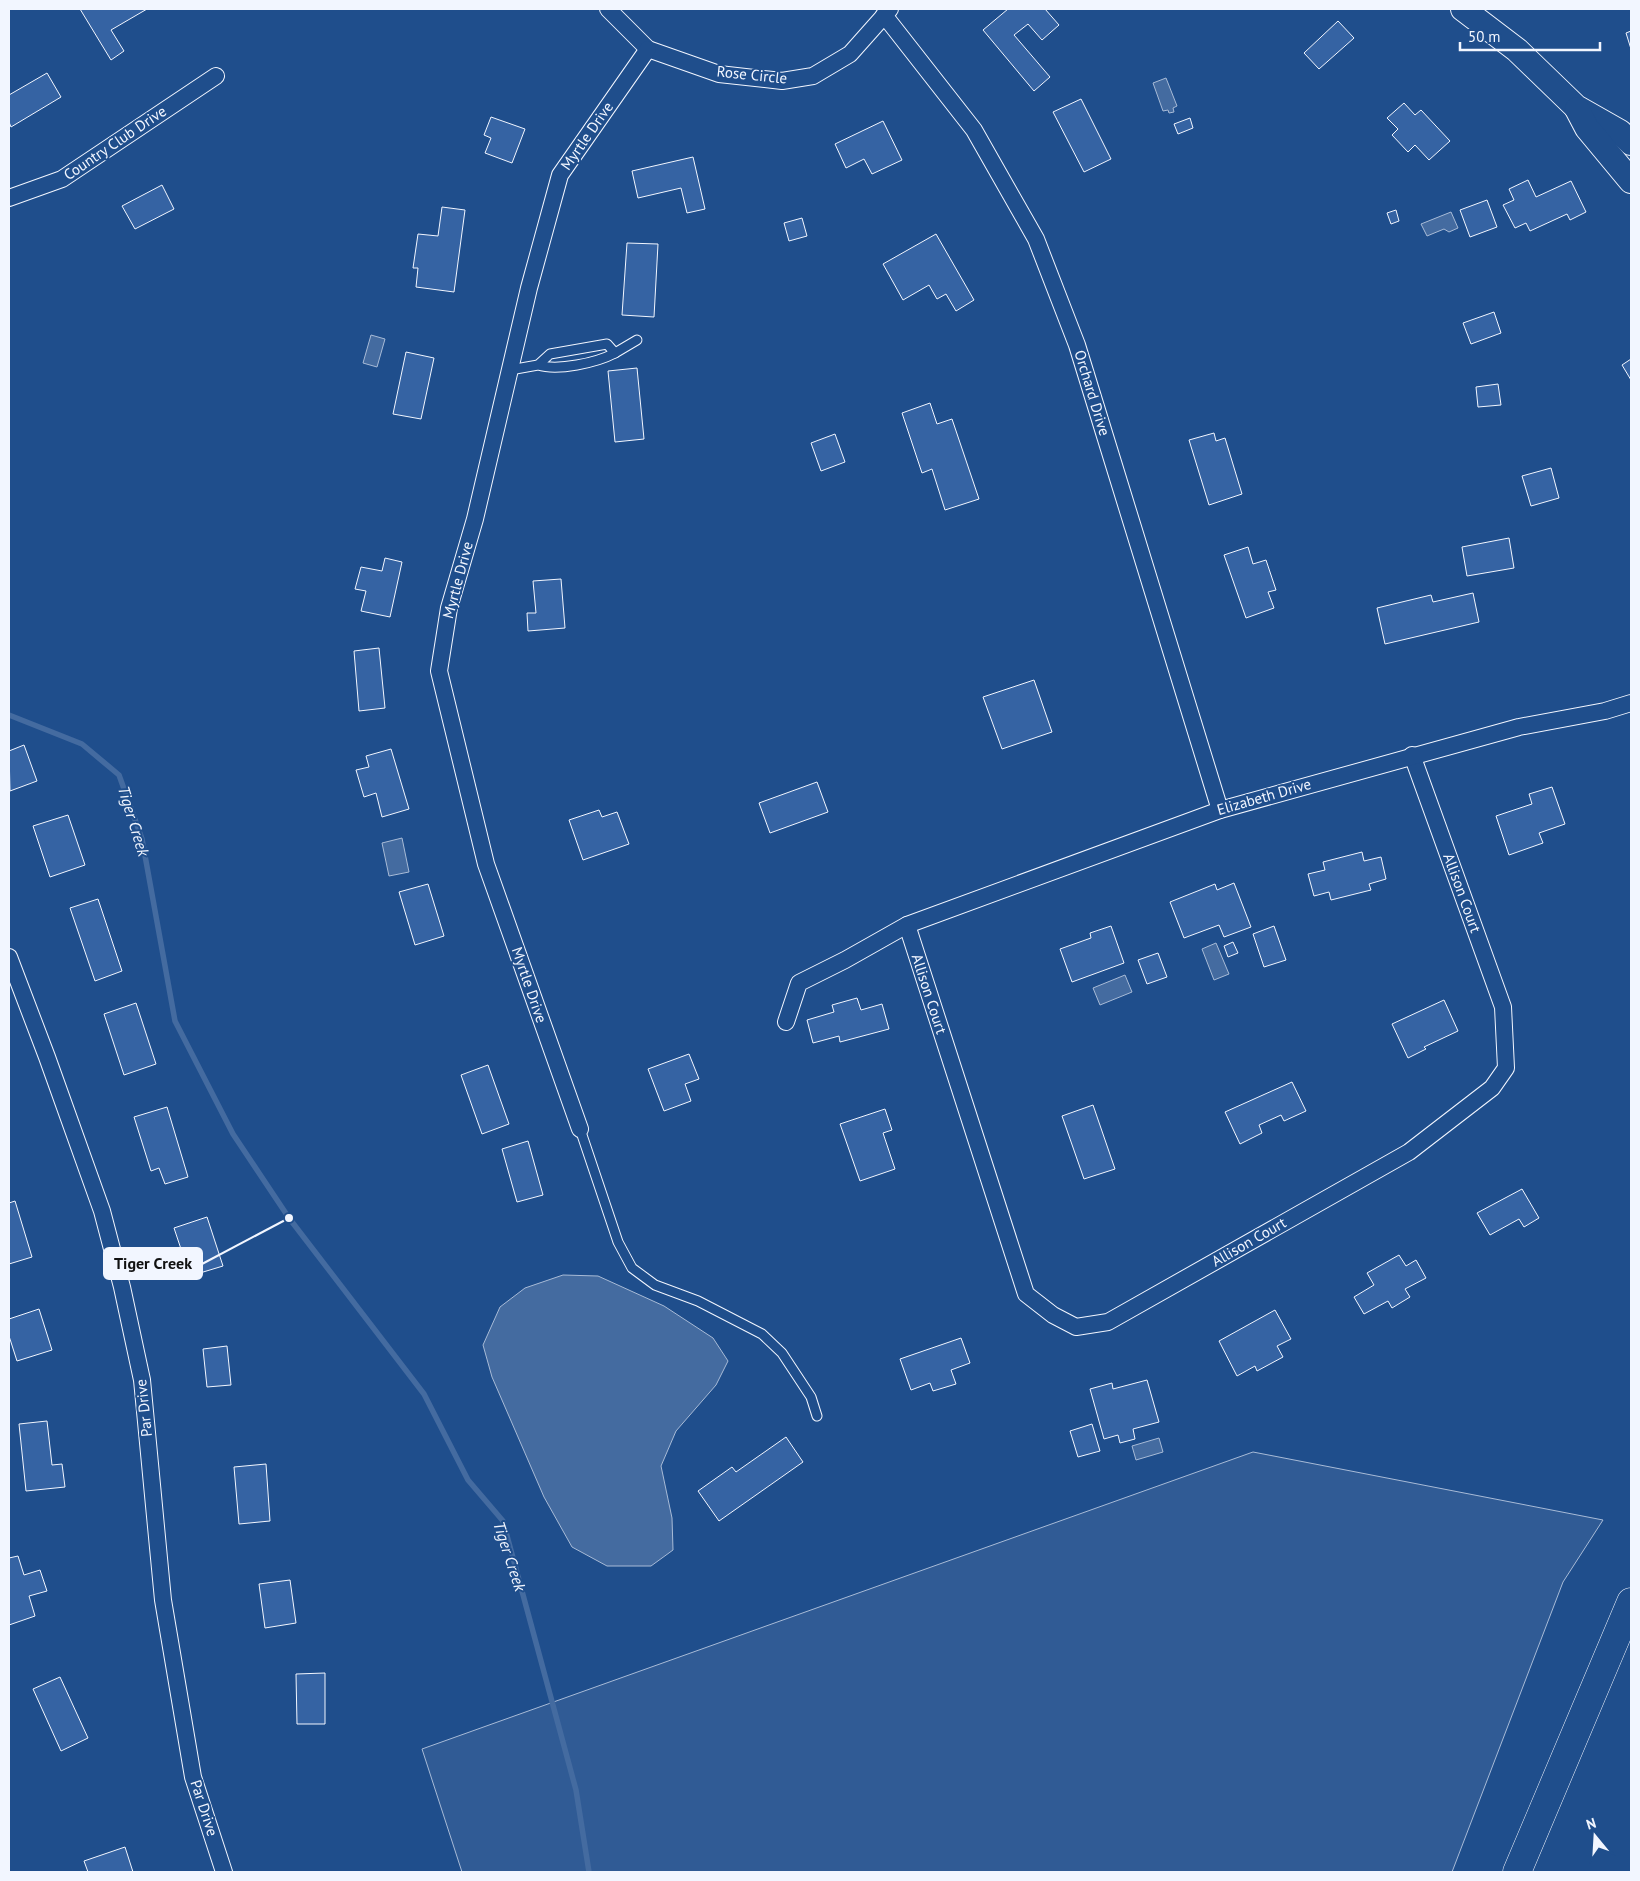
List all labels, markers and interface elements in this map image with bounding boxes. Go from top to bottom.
scale bar [1460,20,1600,52]
text: 50 m [1468,27,1501,46]
street label: Rose Circle [716,61,788,88]
street label: Myrtle Drive [556,98,617,174]
street label: Country Club Drive [60,101,170,184]
street label: Orchard Drive [1070,348,1115,438]
street label: Myrtle Drive [438,539,477,621]
street label: Elizabeth Drive [1215,774,1313,819]
water label: Tiger Creek [114,783,154,859]
street label: Allison Court [1439,851,1486,935]
street label: Myrtle Drive [508,944,551,1025]
street label: Allison Court [908,951,951,1036]
street label: Allison Court [1208,1213,1289,1271]
callout: Tiger Creek [104,1248,202,1279]
text: Tiger Creek [114,1253,192,1273]
street label: Par Drive [131,1378,156,1438]
water label: Tiger Creek [489,1518,531,1594]
street label: Par Drive [186,1777,222,1838]
north arrow [1570,1811,1620,1861]
text: N [1584,1814,1598,1834]

